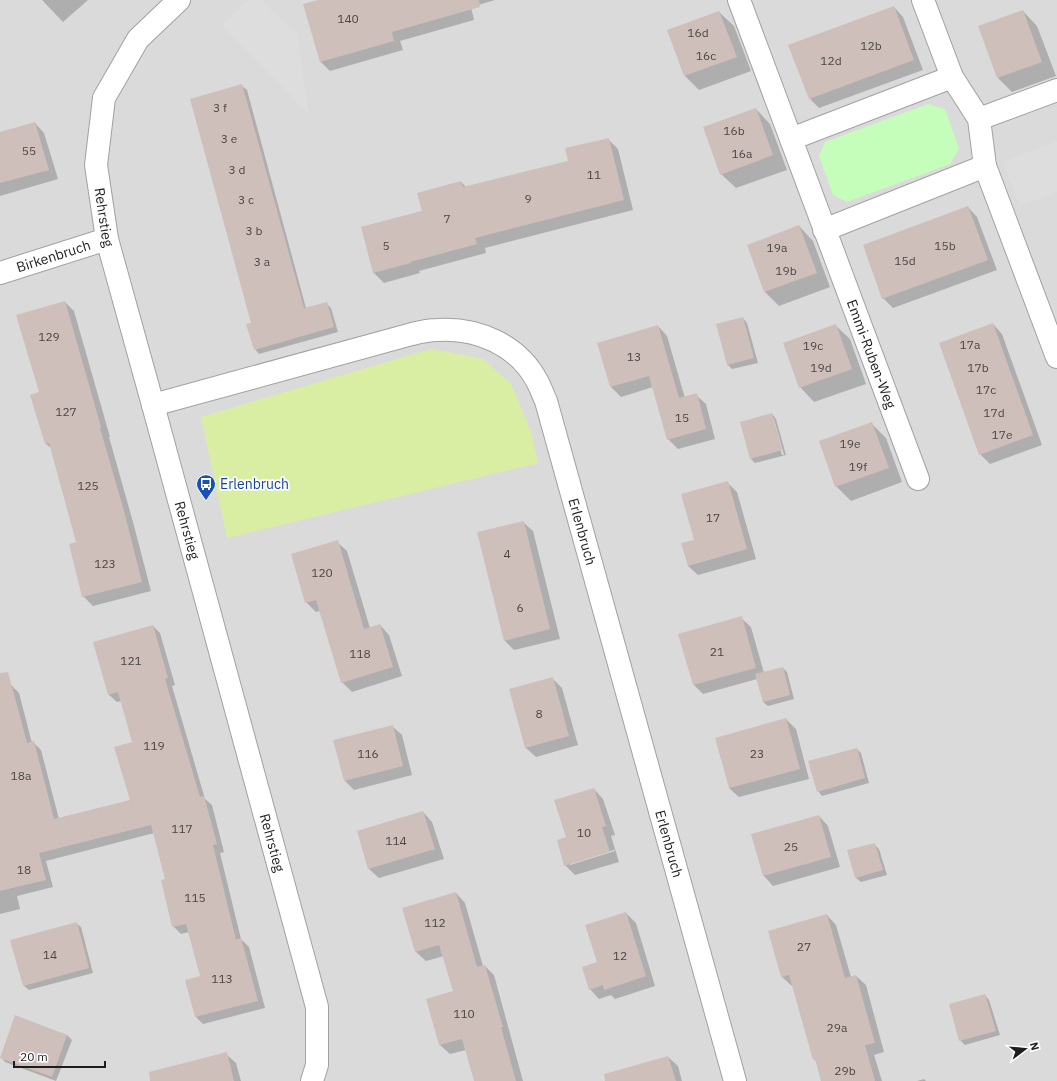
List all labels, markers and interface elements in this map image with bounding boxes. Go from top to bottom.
house number: 140 [337,11,359,26]
house number: 16d [687,25,709,40]
house number: 12b [860,38,882,53]
house number: 16c [696,48,716,63]
house number: 12d [820,53,842,68]
house number: 3 f [213,100,227,115]
house number: 16b [723,123,745,138]
house number: 3 e [221,131,238,146]
house number: 55 [22,143,36,158]
house number: 16a [732,146,753,161]
house number: 3 d [229,162,246,177]
house number: 11 [587,167,601,182]
street label: Rehrstieg [90,186,118,250]
house number: 9 [524,191,532,206]
house number: 3 c [238,192,254,207]
house number: 7 [443,211,451,226]
house number: 3 b [246,223,263,238]
street label: Birkenbruch [14,236,93,276]
house number: 5 [382,238,390,253]
house number: 15b [934,238,956,253]
house number: 19a [767,240,788,255]
house number: 15d [894,253,916,268]
house number: 3 a [254,254,271,269]
house number: 19b [775,263,797,278]
street label: Emmi-Ruben-Weg [843,297,900,412]
house number: 129 [38,329,60,344]
house number: 17a [960,337,981,352]
house number: 19c [803,338,823,353]
house number: 13 [627,349,641,364]
house number: 19d [810,360,832,375]
house number: 17b [967,360,989,375]
house number: 17c [976,382,996,397]
house number: 127 [55,404,77,419]
house number: 17d [983,405,1005,420]
house number: 15 [675,410,689,425]
house number: 17e [992,427,1013,442]
house number: 19e [840,436,861,451]
house number: 19f [849,459,867,474]
bus stop icon: Erlenbruch [195,473,217,501]
place label: Erlenbruch [220,475,289,493]
house number: 125 [77,478,99,493]
street label: Erlenbruch [564,496,600,567]
street label: Rehrstieg [171,499,204,562]
house number: 17 [706,510,720,525]
house number: 4 [503,546,511,561]
house number: 123 [94,556,116,571]
house number: 120 [311,565,333,580]
house number: 6 [516,600,524,615]
house number: 21 [710,644,724,659]
house number: 118 [349,646,371,661]
house number: 121 [120,653,142,668]
house number: 8 [535,706,543,721]
house number: 119 [143,738,165,753]
house number: 116 [357,746,379,761]
house number: 23 [750,746,764,761]
house number: 18a [11,768,32,783]
street label: Erlenbruch [651,808,687,879]
street label: Rehrstieg [256,812,289,875]
house number: 117 [171,821,193,836]
house number: 10 [577,825,591,840]
house number: 114 [385,833,407,848]
house number: 25 [784,839,798,854]
house number: 18 [17,862,31,877]
house number: 115 [184,890,206,905]
house number: 112 [424,915,446,930]
house number: 27 [797,939,811,954]
house number: 14 [43,947,57,962]
house number: 12 [613,948,627,963]
house number: 113 [211,971,233,986]
house number: 110 [453,1006,475,1021]
house number: 29a [827,1020,848,1035]
north arrow [1005,1029,1045,1069]
text: N [1027,1040,1042,1052]
scale bar [14,1043,105,1069]
text: 20 m [20,1049,48,1064]
house number: 29b [834,1063,856,1078]

